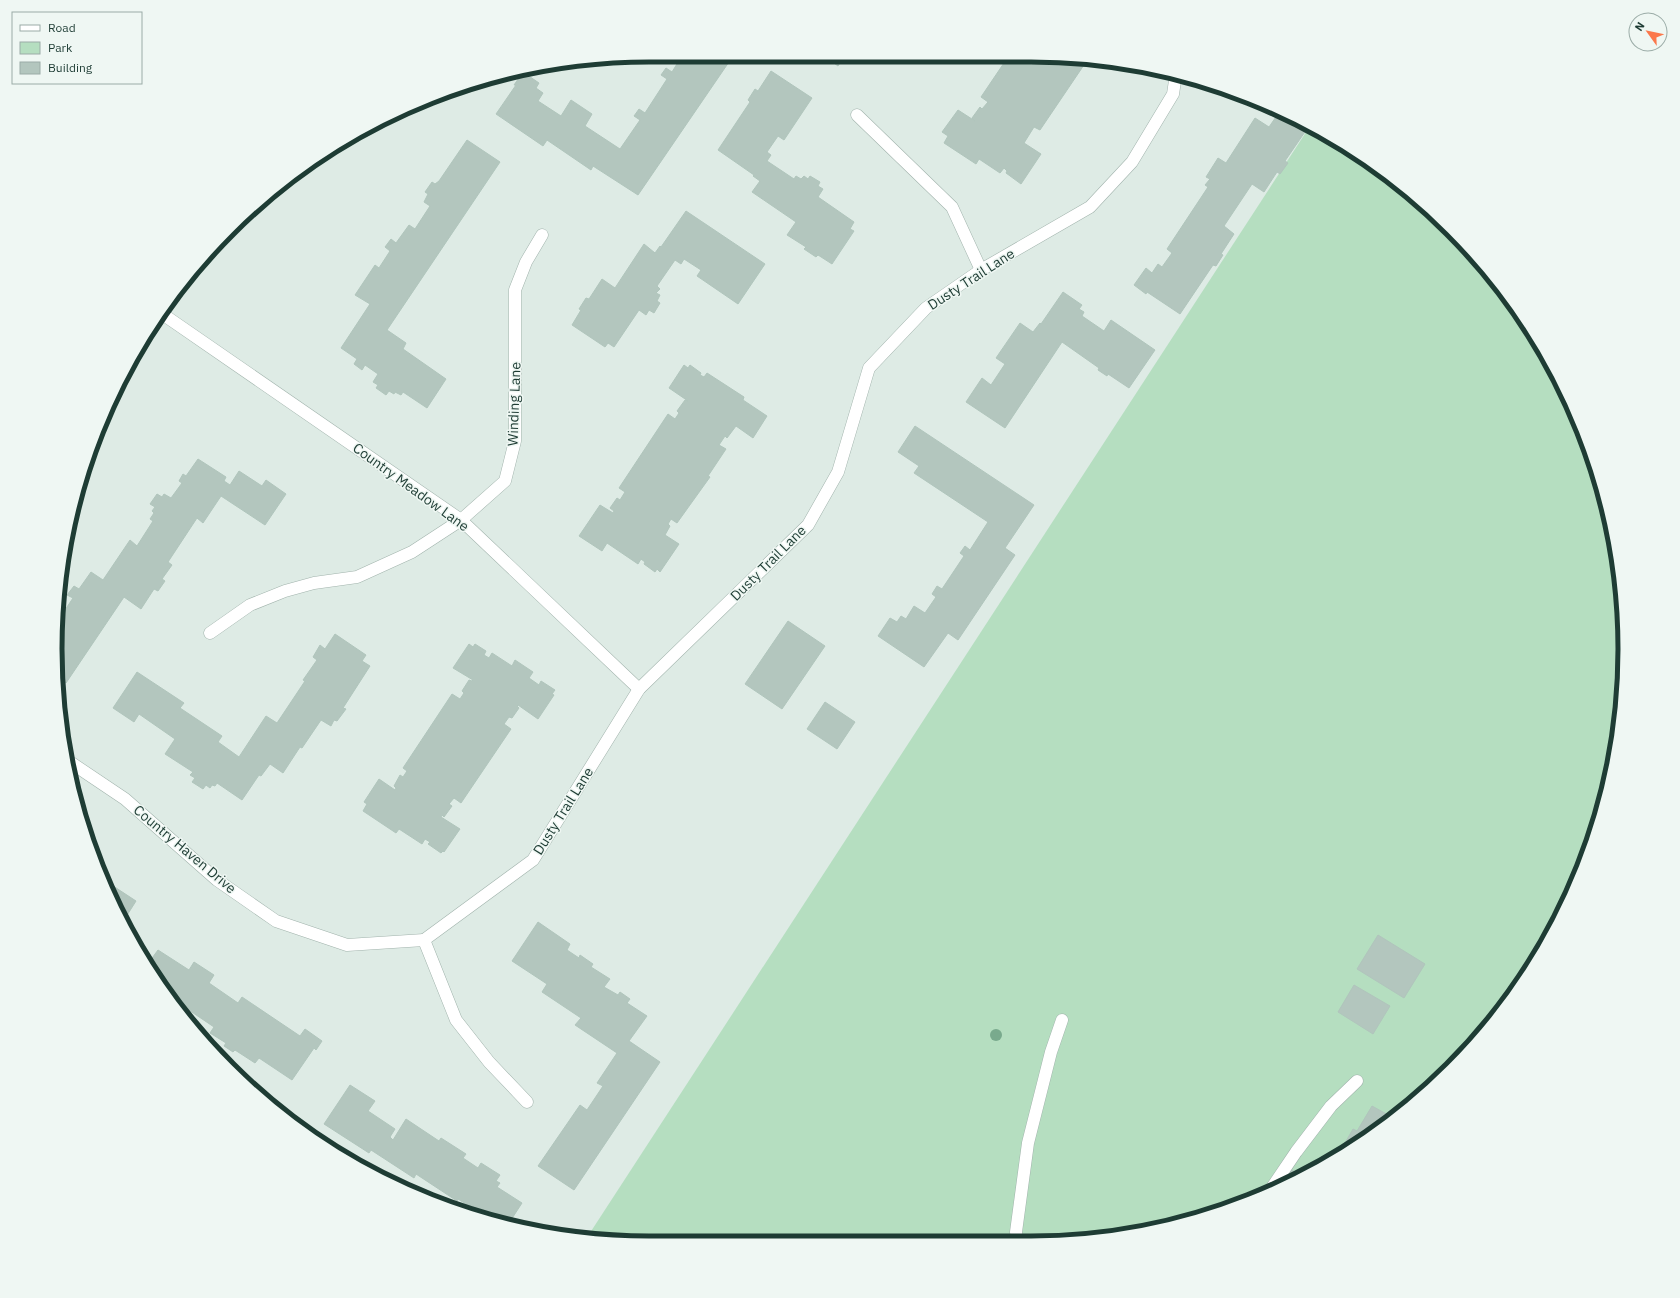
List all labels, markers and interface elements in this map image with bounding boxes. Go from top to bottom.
legend [12,12,142,84]
north arrow [1628,12,1668,52]
text: N [1632,19,1648,34]
text: Road [48,20,76,35]
text: Park [48,40,73,55]
text: Building [48,60,93,75]
street label: Dusty Trail Lane [924,244,1018,314]
street label: Winding Lane [504,361,524,446]
street label: Country Meadow Lane [349,439,473,535]
street label: Dusty Trail Lane [726,521,810,605]
street label: Dusty Trail Lane [529,764,597,858]
street label: Country Haven Drive [130,801,240,897]

